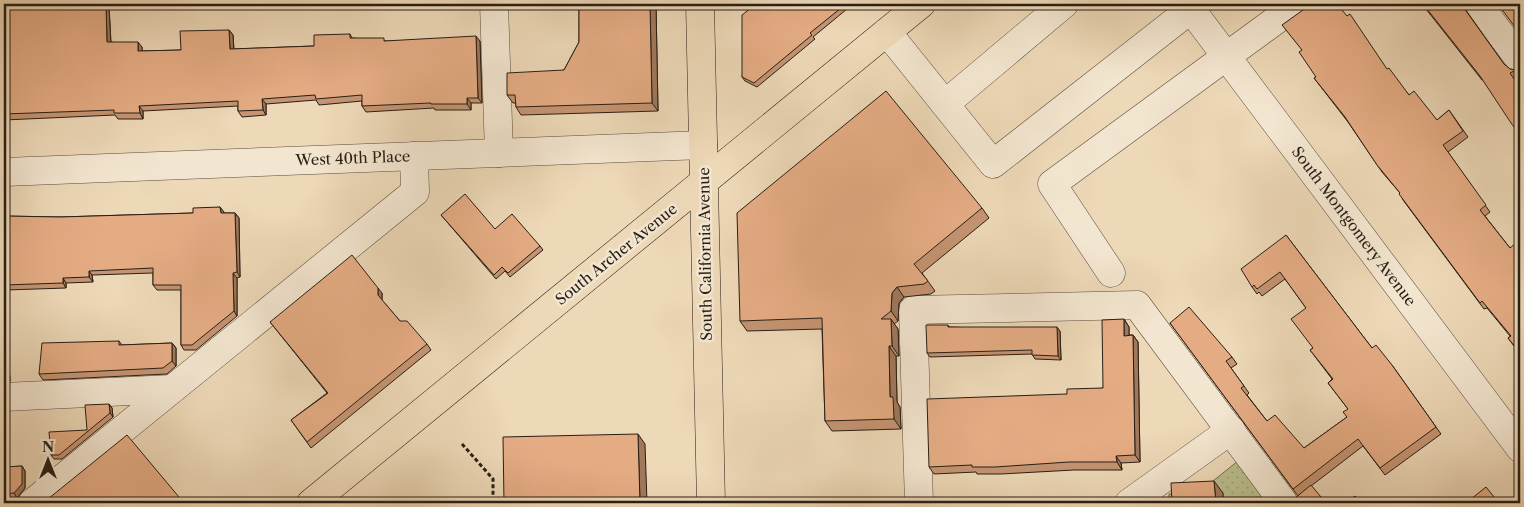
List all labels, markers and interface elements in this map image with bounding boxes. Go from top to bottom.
street label: South Montgomery Avenue [1288,142,1420,310]
street label: West 40th Place [294,147,411,170]
street label: South California Avenue [694,167,716,341]
street label: South Archer Avenue [551,199,681,309]
north arrow [22,434,72,484]
text: N [42,438,54,456]

